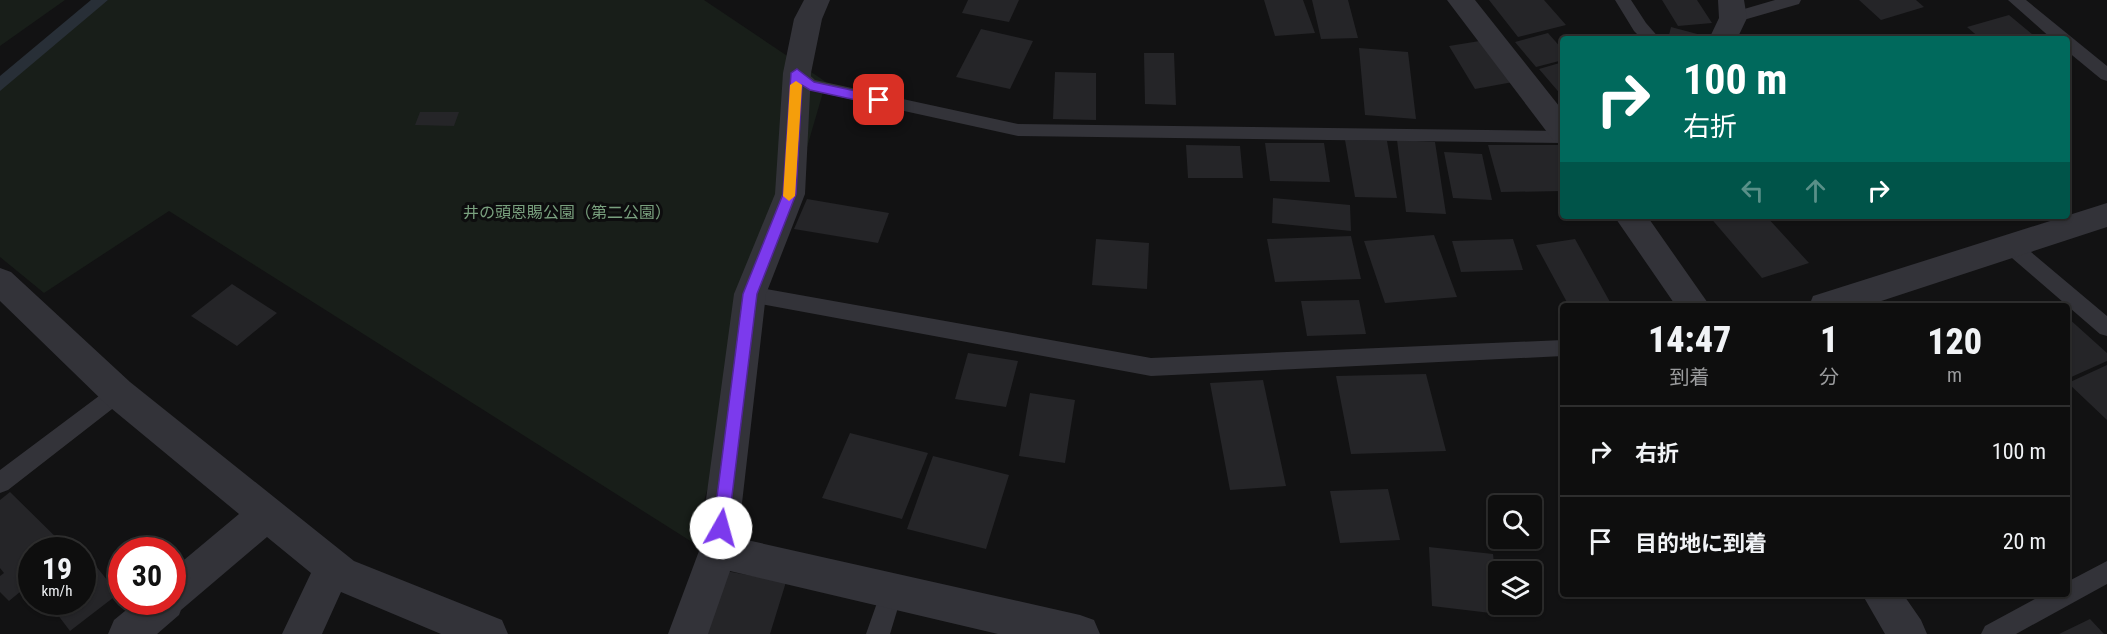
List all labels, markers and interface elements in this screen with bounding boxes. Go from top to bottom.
text: 100 m [1683,55,1788,104]
icon: right [1584,60,1662,138]
pin [853,74,904,125]
icon: arrive [862,83,895,116]
text: 右折 [1683,111,1737,143]
icon: left [1736,174,1769,207]
icon: ahead [1799,174,1832,207]
icon: right [1862,174,1895,207]
park label: 井の頭恩賜公園（第二公園） [463,203,671,222]
text: 14:47 [1648,319,1731,361]
text: 1 [1820,319,1838,361]
text: 120 [1927,321,1982,363]
text: m [1947,363,1962,387]
text: 到着 [1670,365,1710,389]
text: 分 [1819,365,1839,389]
icon: right [1584,435,1617,468]
text: 100 m [1992,439,2046,464]
text: 右折 [1635,441,1679,466]
map controls [1488,495,1542,615]
button: search [1488,495,1542,549]
position arrow [689,496,753,560]
icon: arrive [1584,525,1617,558]
text: 20 m [2003,529,2046,554]
text: 目的地に到着 [1635,531,1767,556]
speed limit sign: 30 [108,537,186,615]
text: 19 [42,551,72,586]
button: layers [1488,561,1542,615]
text: km/h [42,582,72,600]

